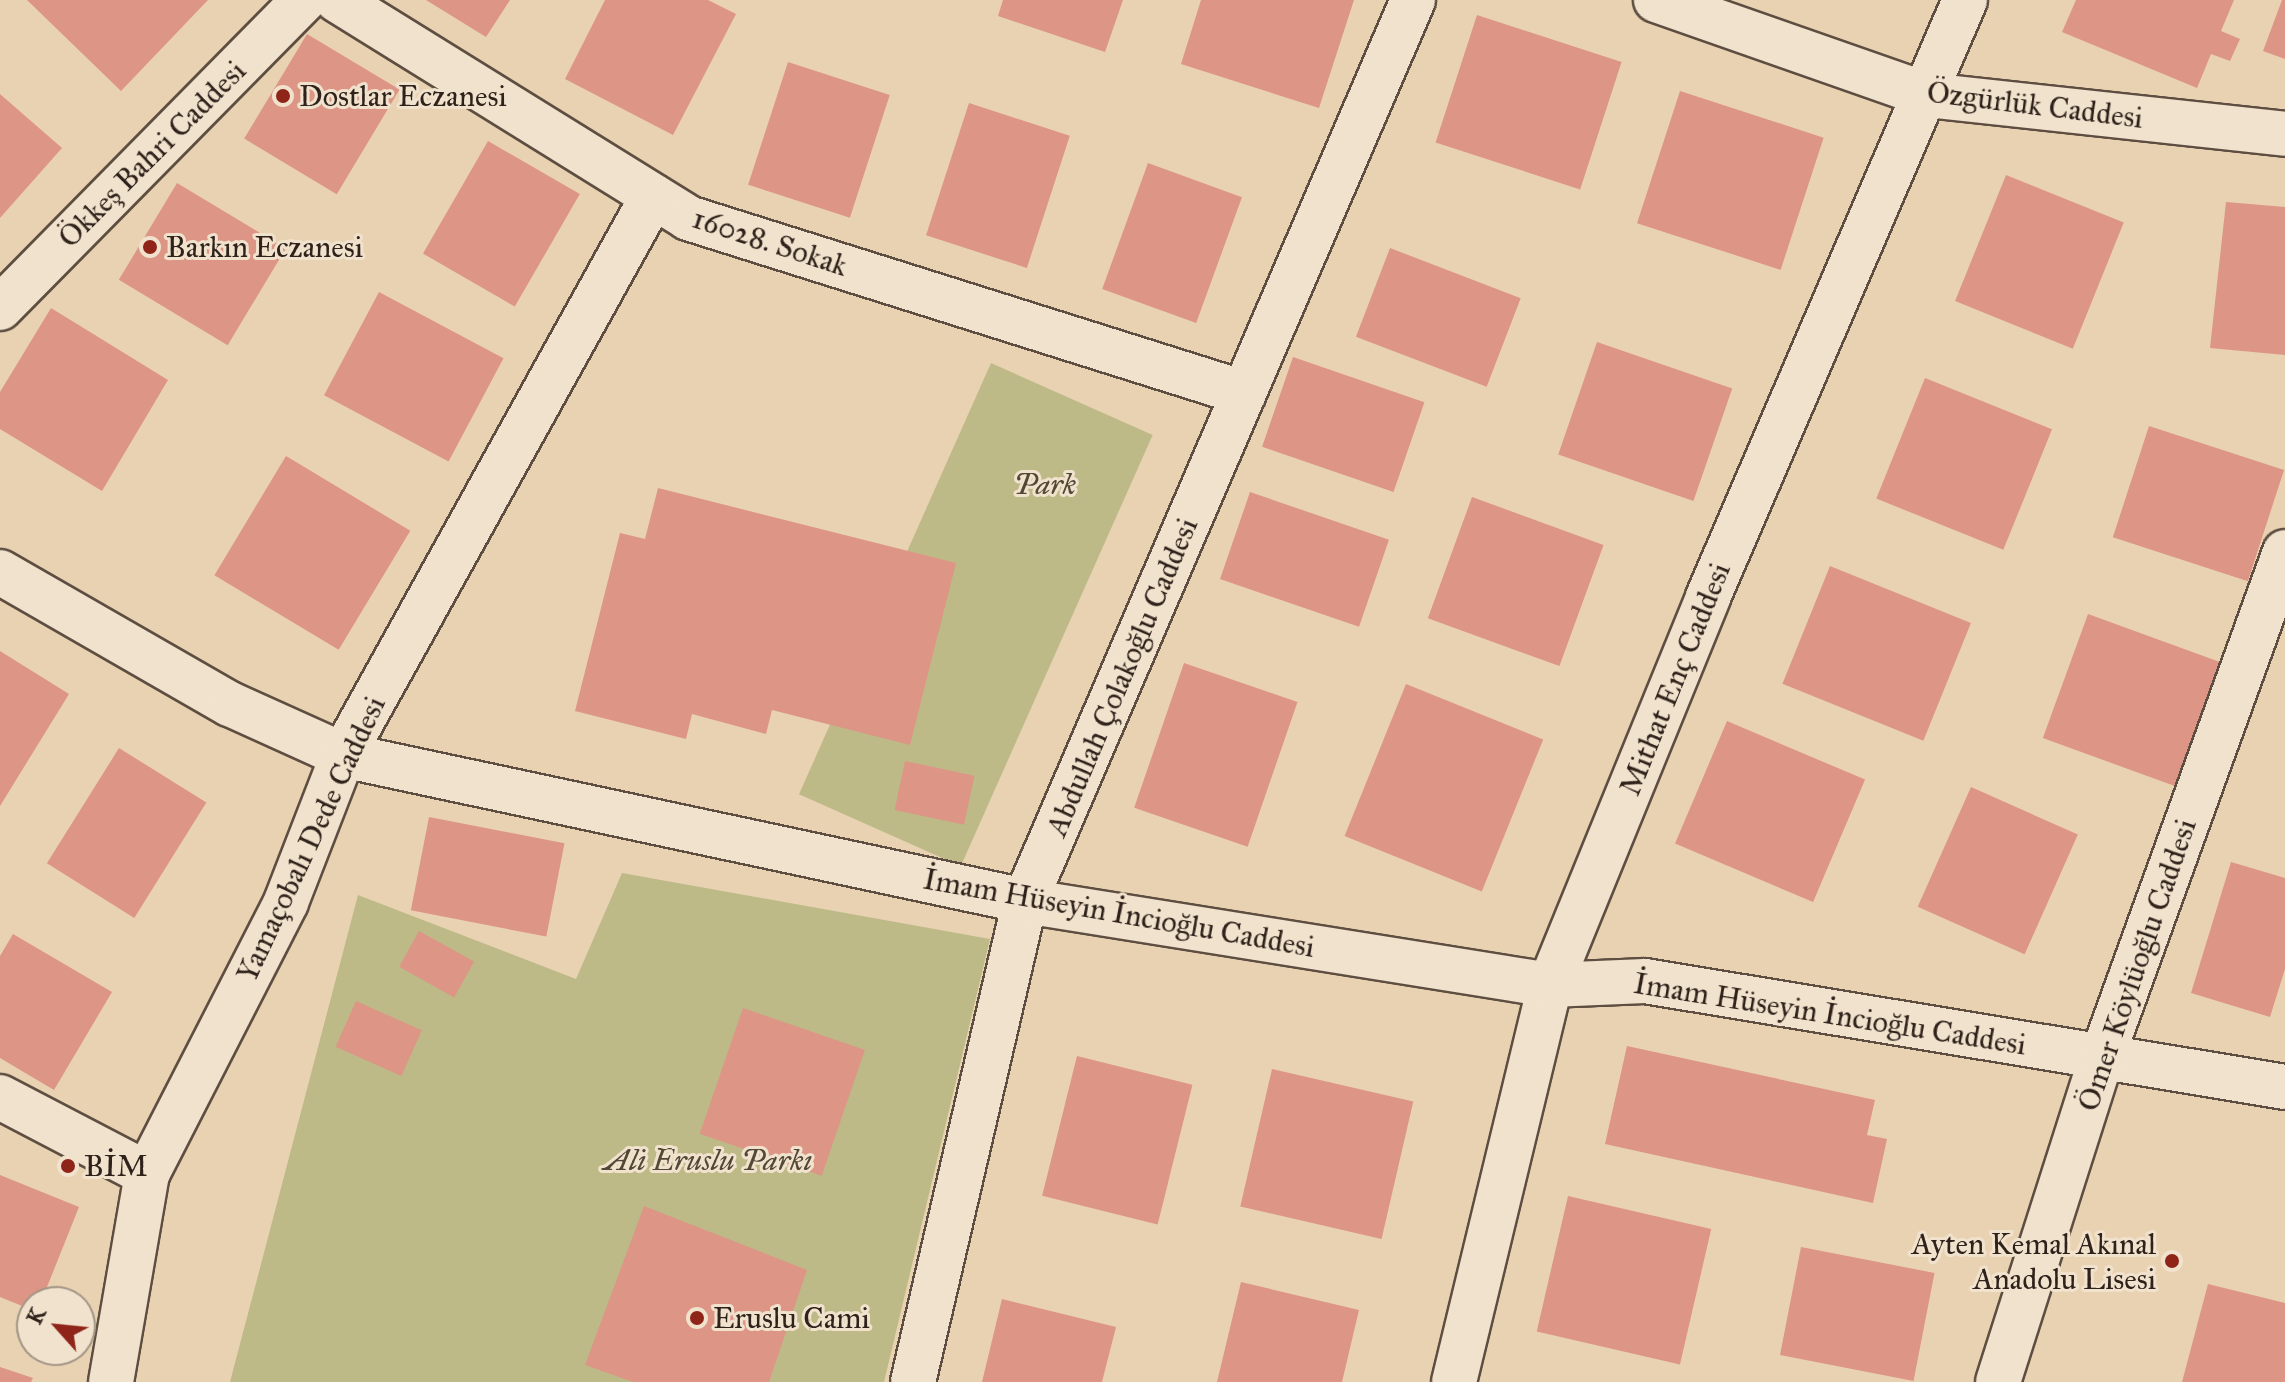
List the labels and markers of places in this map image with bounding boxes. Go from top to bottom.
place label: Dostlar Eczanesi [299,78,507,114]
marker: Dostlar Eczanesi [274,87,292,105]
place label: Barkın Eczanesi [166,229,363,265]
marker: Barkın Eczanesi [141,238,159,256]
place label: BİM [84,1148,148,1184]
marker: BİM [59,1157,77,1175]
place label: Ayten Kemal Akınal Anadolu Lisesi [1912,1226,2156,1296]
marker: Ayten Kemal Akınal Anadolu Lisesi [2163,1252,2181,1270]
place label: Eruslu Cami [713,1300,870,1336]
marker: Eruslu Cami [688,1309,706,1327]

